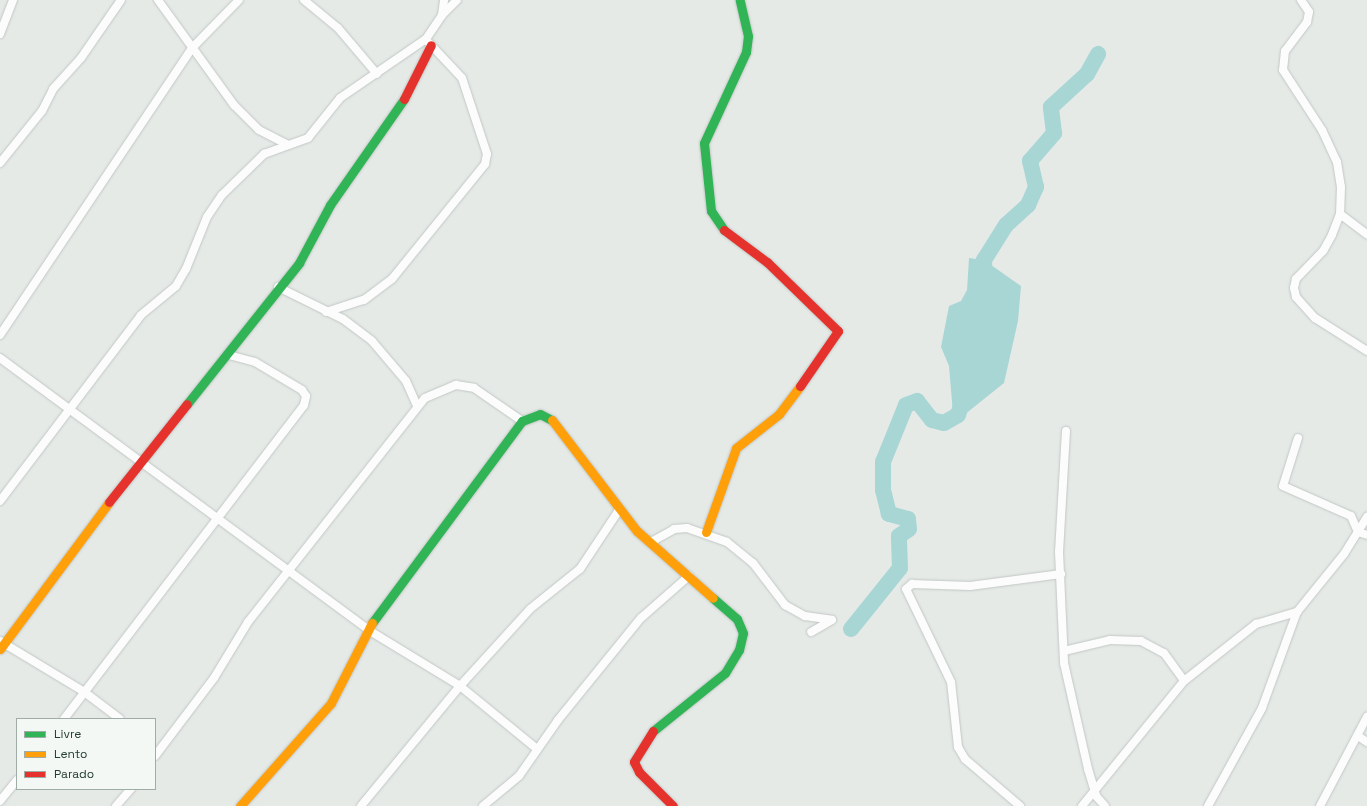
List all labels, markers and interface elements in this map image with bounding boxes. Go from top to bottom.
legend [16,718,156,790]
text: Livre [54,726,81,742]
text: Lento [54,746,88,762]
text: Parado [54,766,94,782]

